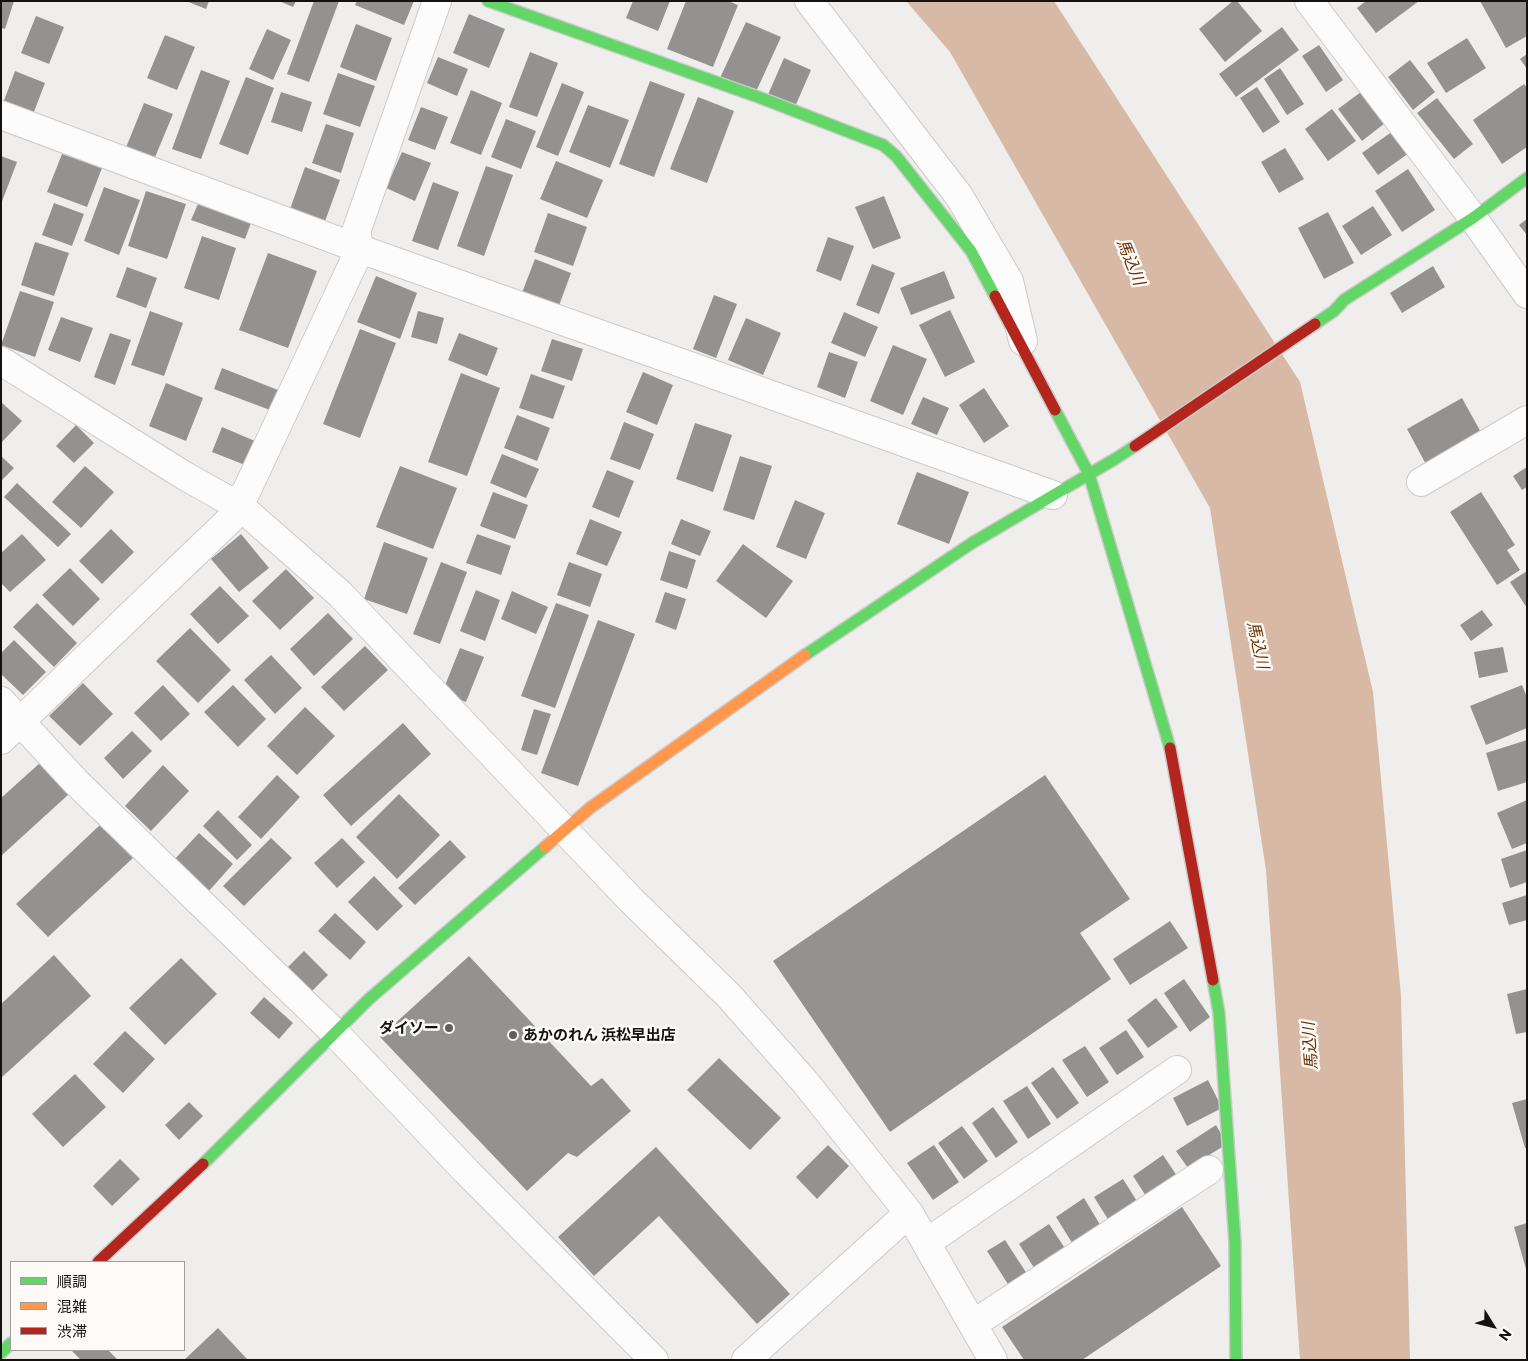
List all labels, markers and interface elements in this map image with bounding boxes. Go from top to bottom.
water label: 馬込川 [1113,236,1149,288]
water label: 馬込川 [1243,619,1273,671]
place label: ダイソー [379,1019,439,1037]
water label: 馬込川 [1299,1021,1321,1071]
marker: ダイソー [443,1022,455,1034]
place label: あかのれん 浜松早出店 [523,1026,676,1044]
marker: あかのれん 浜松早出店 [507,1029,519,1041]
legend [10,1261,185,1351]
text: 順調 [57,1272,87,1290]
text: 混雑 [57,1297,87,1315]
north arrow [1468,1301,1518,1351]
text: 渋滞 [57,1322,87,1340]
text: N [1496,1326,1516,1344]

